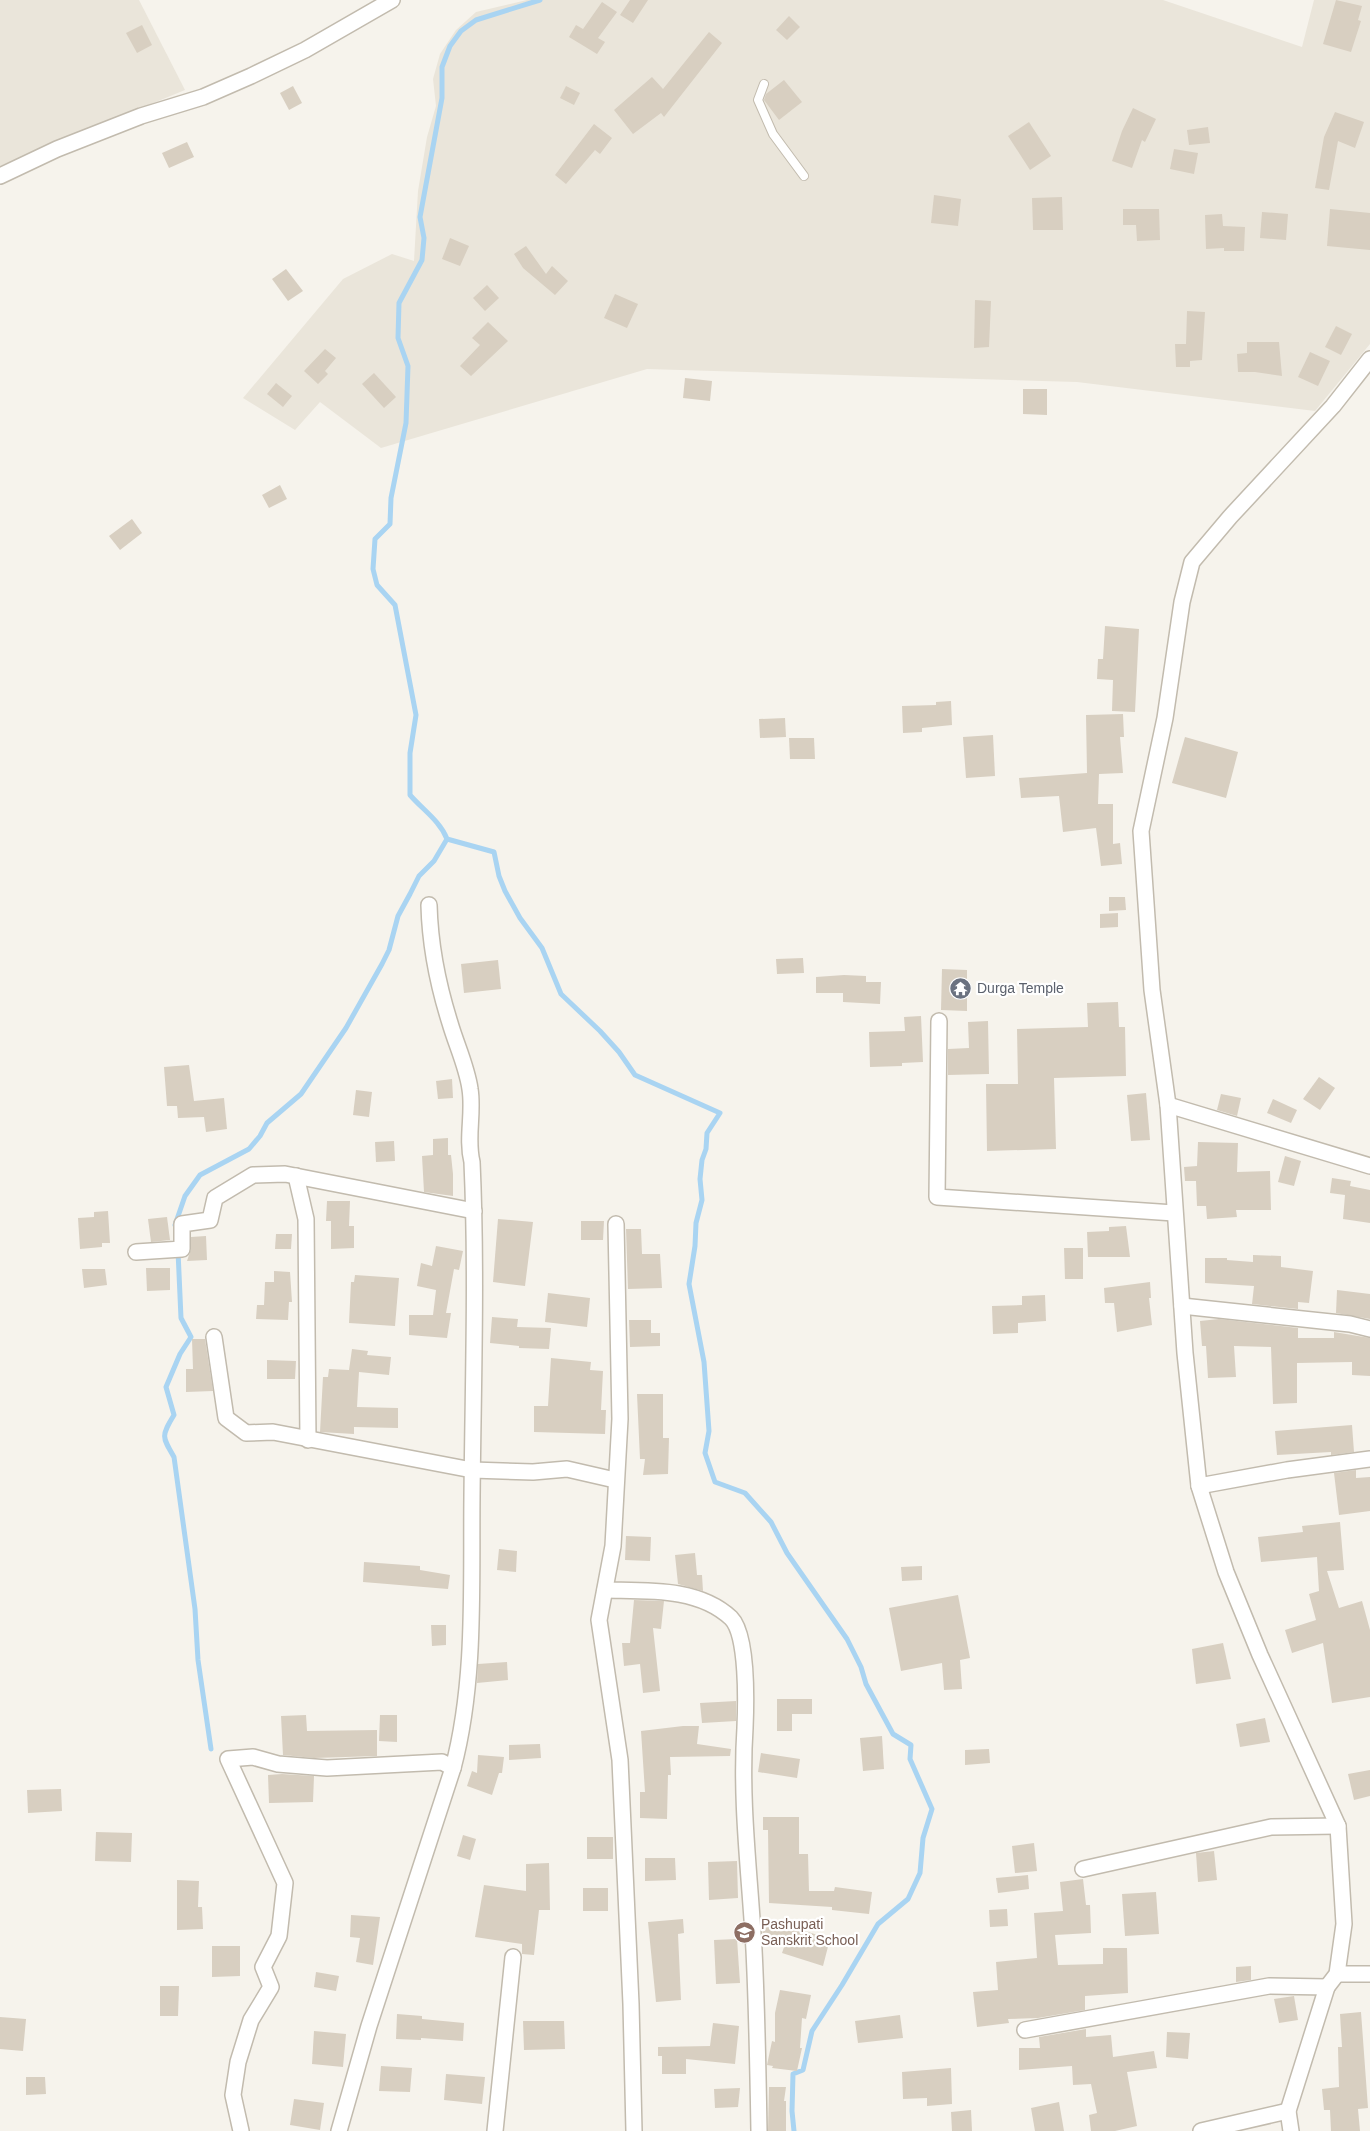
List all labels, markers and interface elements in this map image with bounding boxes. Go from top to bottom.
temple icon: Durga Temple [949,976,973,1000]
place label: Durga Temple [977,980,1064,996]
place label: Pashupati Sanskrit School [761,1916,858,1948]
school or university icon: Pashupati Sanskrit School [733,1920,757,1944]

